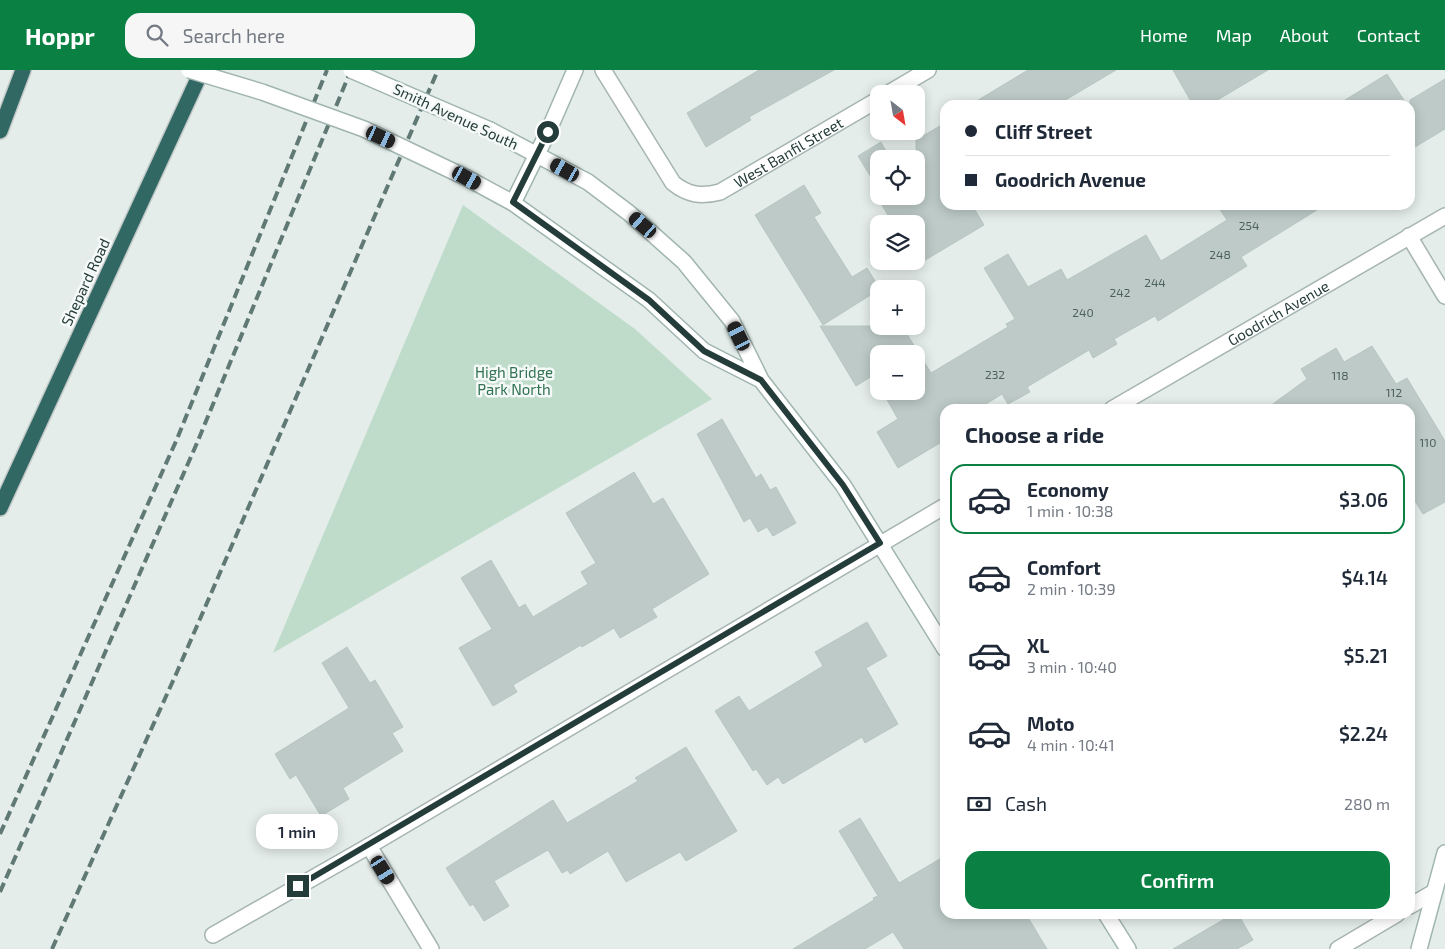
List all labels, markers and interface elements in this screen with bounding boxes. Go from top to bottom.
search box [125,13,475,58]
text: Hoppr [25,21,95,50]
icon: search [143,21,171,49]
text: Search here [183,24,285,47]
text: Home [1140,24,1188,46]
text: Map [1216,24,1252,46]
text: About [1280,24,1329,46]
text: Contact [1357,24,1420,46]
street label: Smith Avenue South [390,79,522,153]
north arrow [870,85,925,140]
map controls [870,85,925,400]
street label: West Banfil Street [730,113,846,191]
text: Cliff Street [995,120,1092,143]
route start [537,121,559,143]
car [364,124,397,150]
button: locate [870,150,925,205]
car [548,156,581,184]
car [450,164,483,192]
text: Goodrich Avenue [995,168,1146,191]
car [626,209,659,241]
button: layers [870,215,925,270]
house number: 254 [1239,218,1259,232]
street label: Shepard Road [57,235,113,329]
house number: 248 [1209,247,1231,261]
house number: 244 [1144,275,1166,289]
street label: Goodrich Avenue [1224,276,1332,349]
button: + [870,280,925,335]
house number: 242 [1110,285,1131,299]
house number: 240 [1072,305,1094,319]
car [725,319,752,353]
button: − [870,345,925,400]
park label: High Bridge Park North [475,363,553,398]
house number: 232 [985,367,1005,381]
house number: 118 [1332,368,1348,382]
house number: 112 [1386,385,1402,399]
text: Choose a ride [965,421,1104,447]
house number: 110 [1420,435,1436,449]
icon: car [967,477,1012,522]
text: Economy [1027,478,1109,501]
text: $3.06 [1339,488,1388,511]
text: 1 min · 10:38 [1027,501,1114,520]
icon: car [967,555,1012,600]
text: Comfort [1027,556,1101,579]
text: $4.14 [1342,566,1388,589]
text: 2 min · 10:39 [1027,579,1116,598]
icon: car [967,633,1012,678]
text: XL [1027,634,1049,657]
text: $5.21 [1343,644,1388,667]
text: 3 min · 10:40 [1027,657,1117,676]
icon: car [967,711,1012,756]
text: Moto [1027,712,1075,735]
text: $2.24 [1339,722,1388,745]
text: 4 min · 10:41 [1027,735,1115,754]
icon: cash [965,790,993,818]
text: Cash [1005,792,1047,815]
text: 280 m [1344,794,1390,813]
callout: 1 min [257,814,339,848]
text: 1 min [278,822,316,841]
button: Confirm [965,851,1390,909]
car [368,853,397,887]
route end [287,875,309,897]

